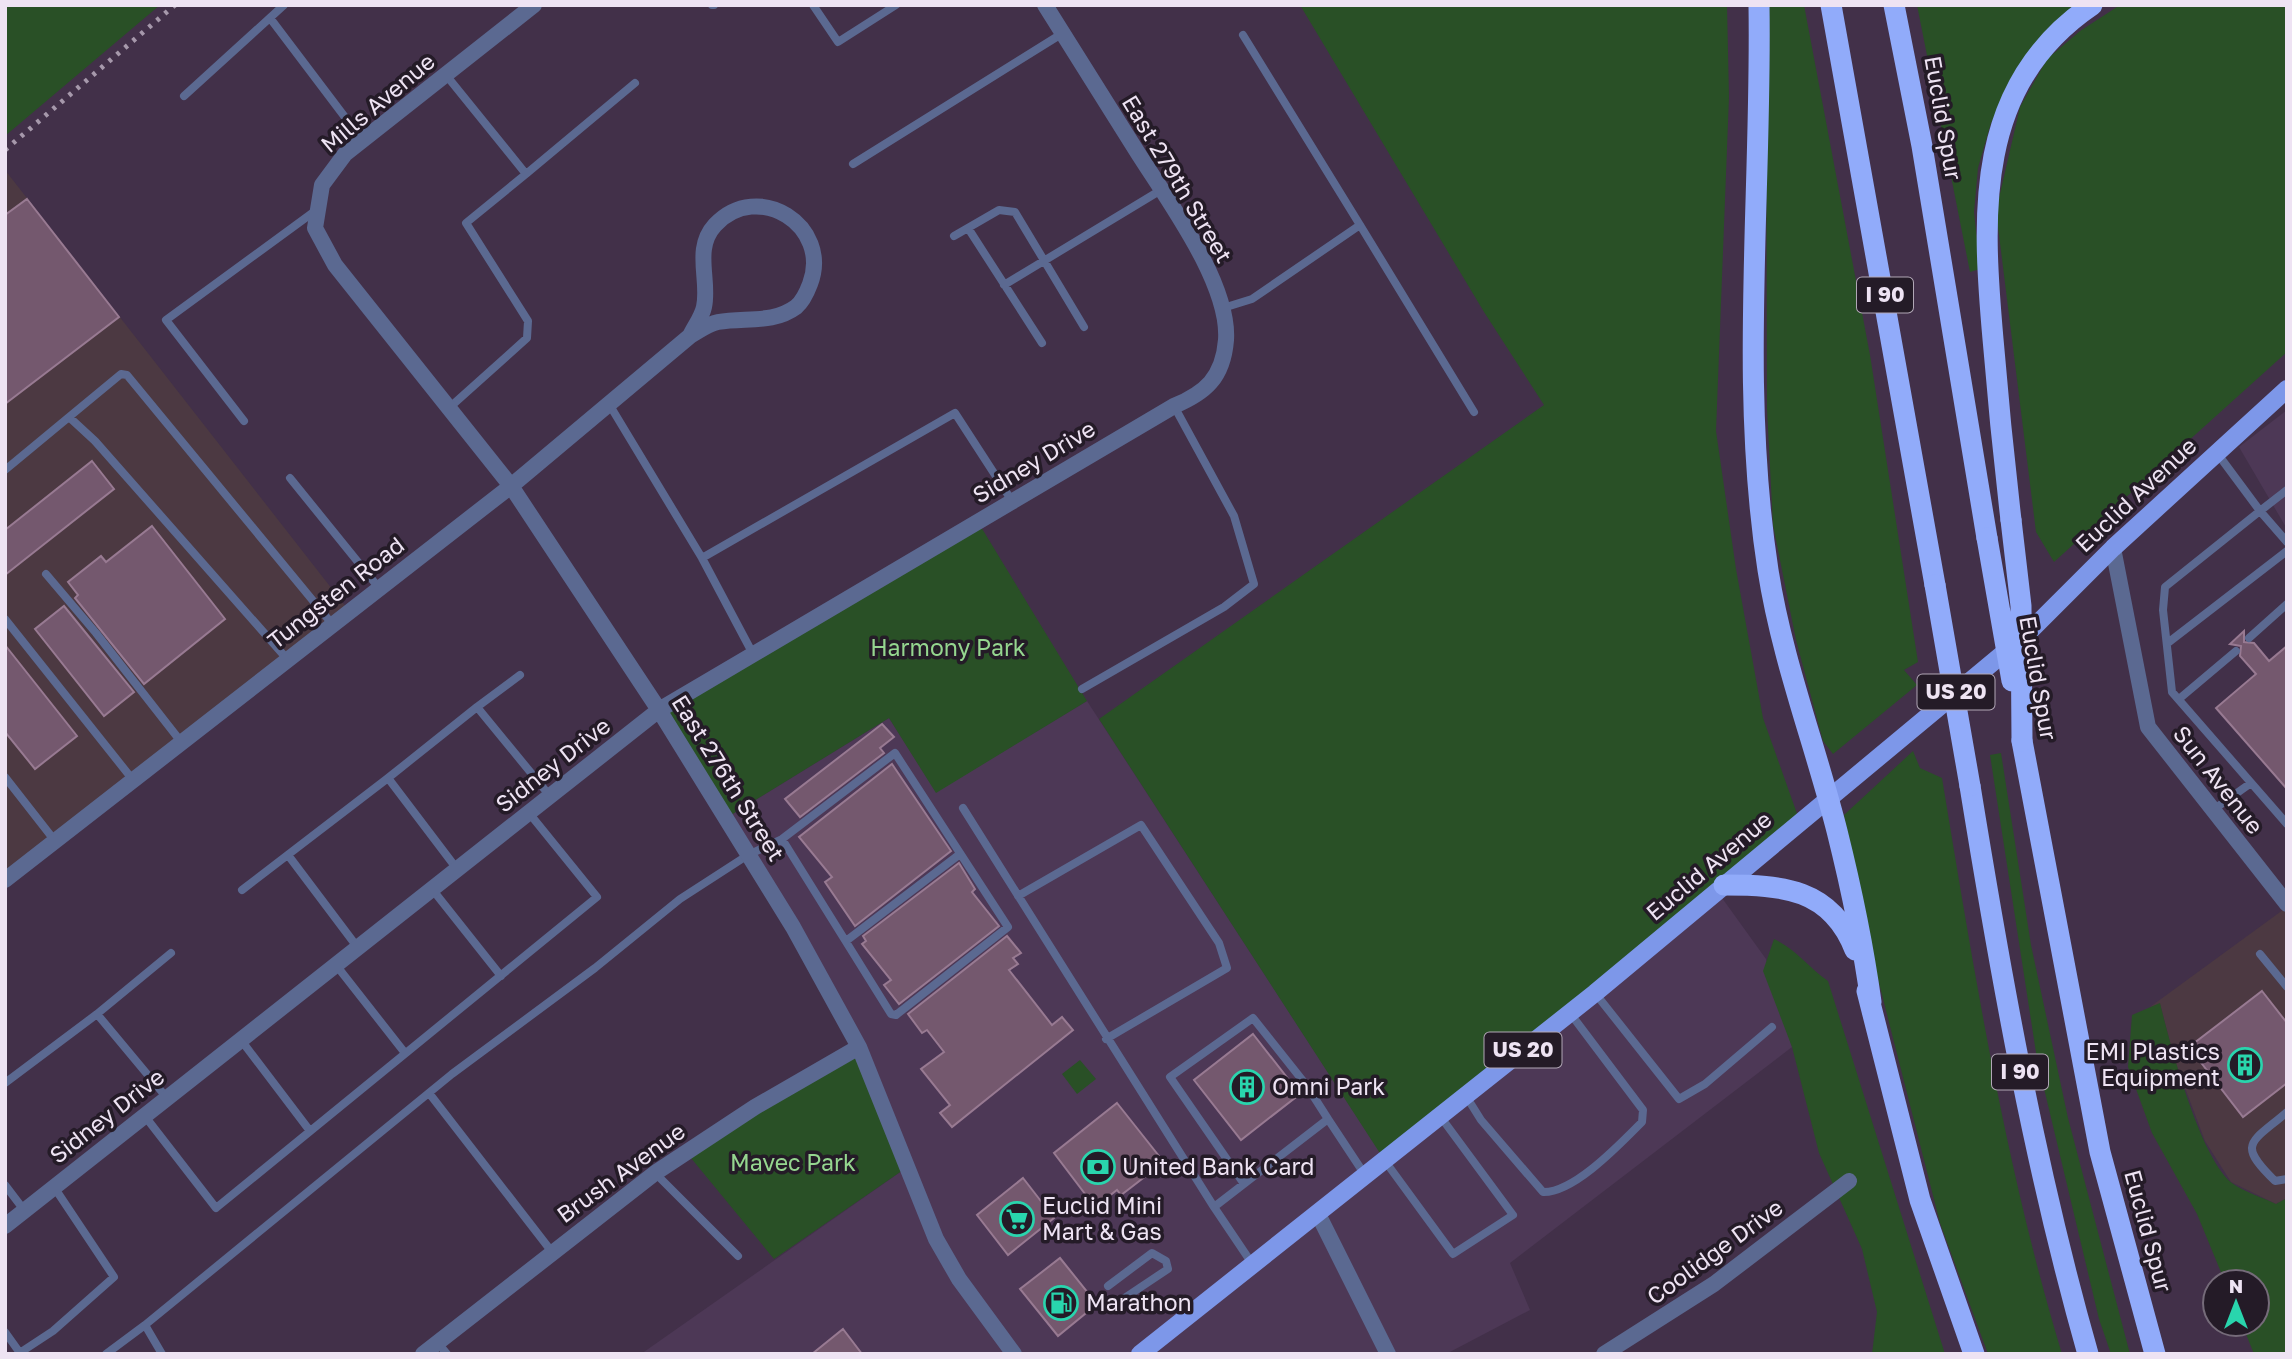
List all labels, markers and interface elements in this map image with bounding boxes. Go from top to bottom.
street label: Mills Avenue [315,47,440,158]
street label: Euclid Spur [1919,54,1969,182]
street label: East 279th Street [1117,90,1239,267]
road number: I 90 [1857,278,1913,312]
street label: Sidney Drive [967,414,1100,509]
street label: Euclid Avenue [2069,431,2202,557]
street label: Tungsten Road [262,530,409,654]
street label: Euclid Spur [2014,614,2064,742]
park label: Harmony Park [870,633,1026,661]
road number: US 20 [1918,674,1994,710]
street label: East 276th Street [666,689,791,866]
street label: Sidney Drive [490,711,615,818]
street label: Sun Avenue [2168,720,2270,839]
street label: Euclid Avenue [1640,805,1777,926]
road number: US 20 [1484,1032,1562,1068]
place label: EMI Plastics Equipment [2086,1037,2220,1091]
building icon: EMI Plastics Equipment [2226,1046,2264,1084]
road number: I 90 [1992,1054,2048,1090]
street label: Sidney Drive [44,1062,169,1169]
building icon: Omni Park [1228,1068,1266,1106]
place label: Omni Park [1272,1072,1385,1100]
street label: Brush Avenue [551,1116,690,1228]
park label: Mavec Park [730,1148,856,1176]
bank icon: United Bank Card [1079,1148,1117,1186]
place label: United Bank Card [1122,1152,1314,1180]
street label: Euclid Spur [2119,1166,2179,1295]
place label: Euclid Mini Mart & Gas [1042,1191,1162,1245]
street label: Coolidge Drive [1641,1193,1788,1310]
supermarket icon: Euclid Mini Mart & Gas [998,1200,1036,1238]
north arrow [2201,1268,2271,1338]
text: N [2229,1274,2243,1297]
fuel station icon: Marathon [1042,1284,1080,1322]
place label: Marathon [1086,1288,1192,1316]

